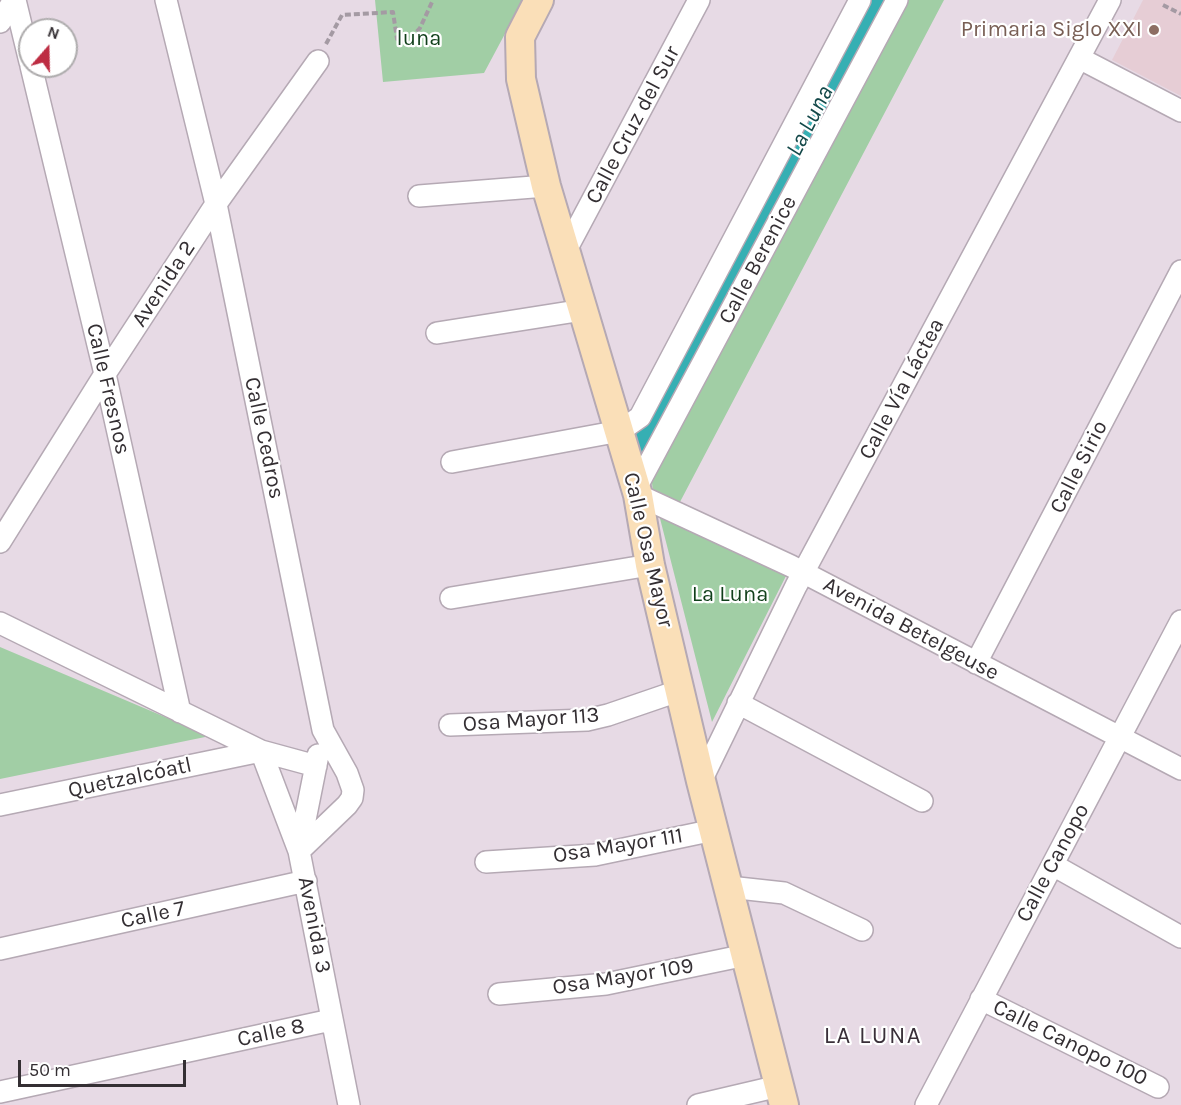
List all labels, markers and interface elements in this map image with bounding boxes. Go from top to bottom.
place label: Primaria Siglo XXI [961,17,1142,43]
north arrow [18,18,78,78]
text: N [45,22,62,43]
marker: Primaria Siglo XXI [1147,23,1161,37]
park label: luna [397,26,441,52]
street label: Calle Cruz del Sur [580,41,686,209]
water label: La Luna [780,81,840,161]
street label: Calle Berenice [713,191,803,329]
street label: Avenida 2 [126,236,202,332]
street label: Calle Vía Láctea [854,314,950,464]
street label: Calle Fresnos [80,321,136,457]
street label: Calle Cedros [238,375,290,501]
street label: Calle Sirio [1044,416,1114,518]
street label: Calle Osa Mayor [617,470,679,630]
street label: Avenida Betelgeuse [819,572,1003,686]
park label: La Luna [692,582,768,608]
street label: Osa Mayor 113 [462,702,600,738]
street label: Quetzalcóatl [66,752,194,804]
street label: Calle Canopo [1011,799,1095,927]
street label: Osa Mayor 111 [551,823,685,869]
street label: Avenida 3 [292,875,336,975]
street label: Calle 7 [119,895,187,935]
street label: Osa Mayor 109 [551,953,695,1001]
street label: Calle Canopo 100 [988,994,1152,1092]
street label: Calle 8 [235,1013,307,1053]
district label: LA LUNA [824,1022,922,1050]
scale bar [21,1048,189,1086]
text: 50 m [29,1059,71,1081]

